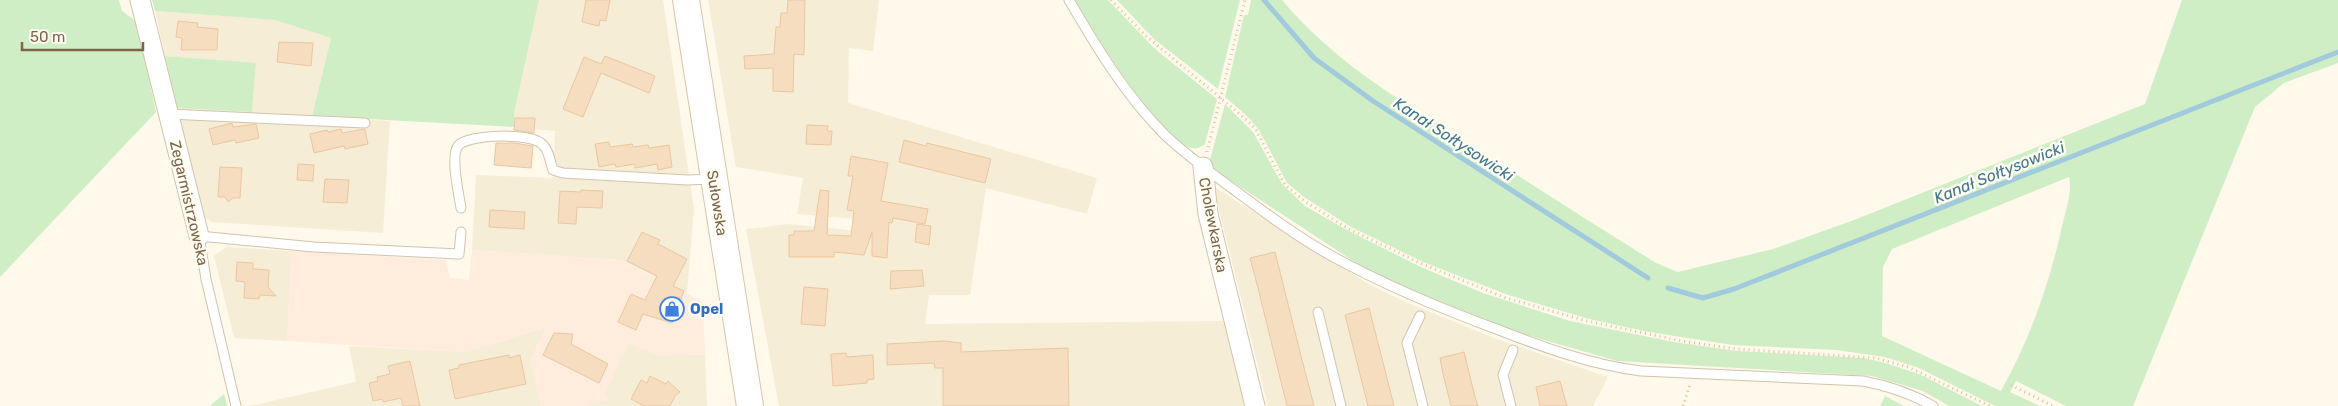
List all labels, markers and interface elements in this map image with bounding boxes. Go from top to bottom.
scale bar [22,20,144,52]
text: 50 m [30,28,65,46]
water label: Kanał Sołtysowicki [1390,94,1518,186]
water label: Kanał Sołtysowicki [1931,137,2068,207]
street label: Zegarmistrzowska [166,139,212,267]
street label: Sułowska [703,169,731,237]
street label: Cholewkarska [1195,176,1231,274]
shop icon: Opel [659,296,685,322]
place label: Opel [690,300,723,318]

